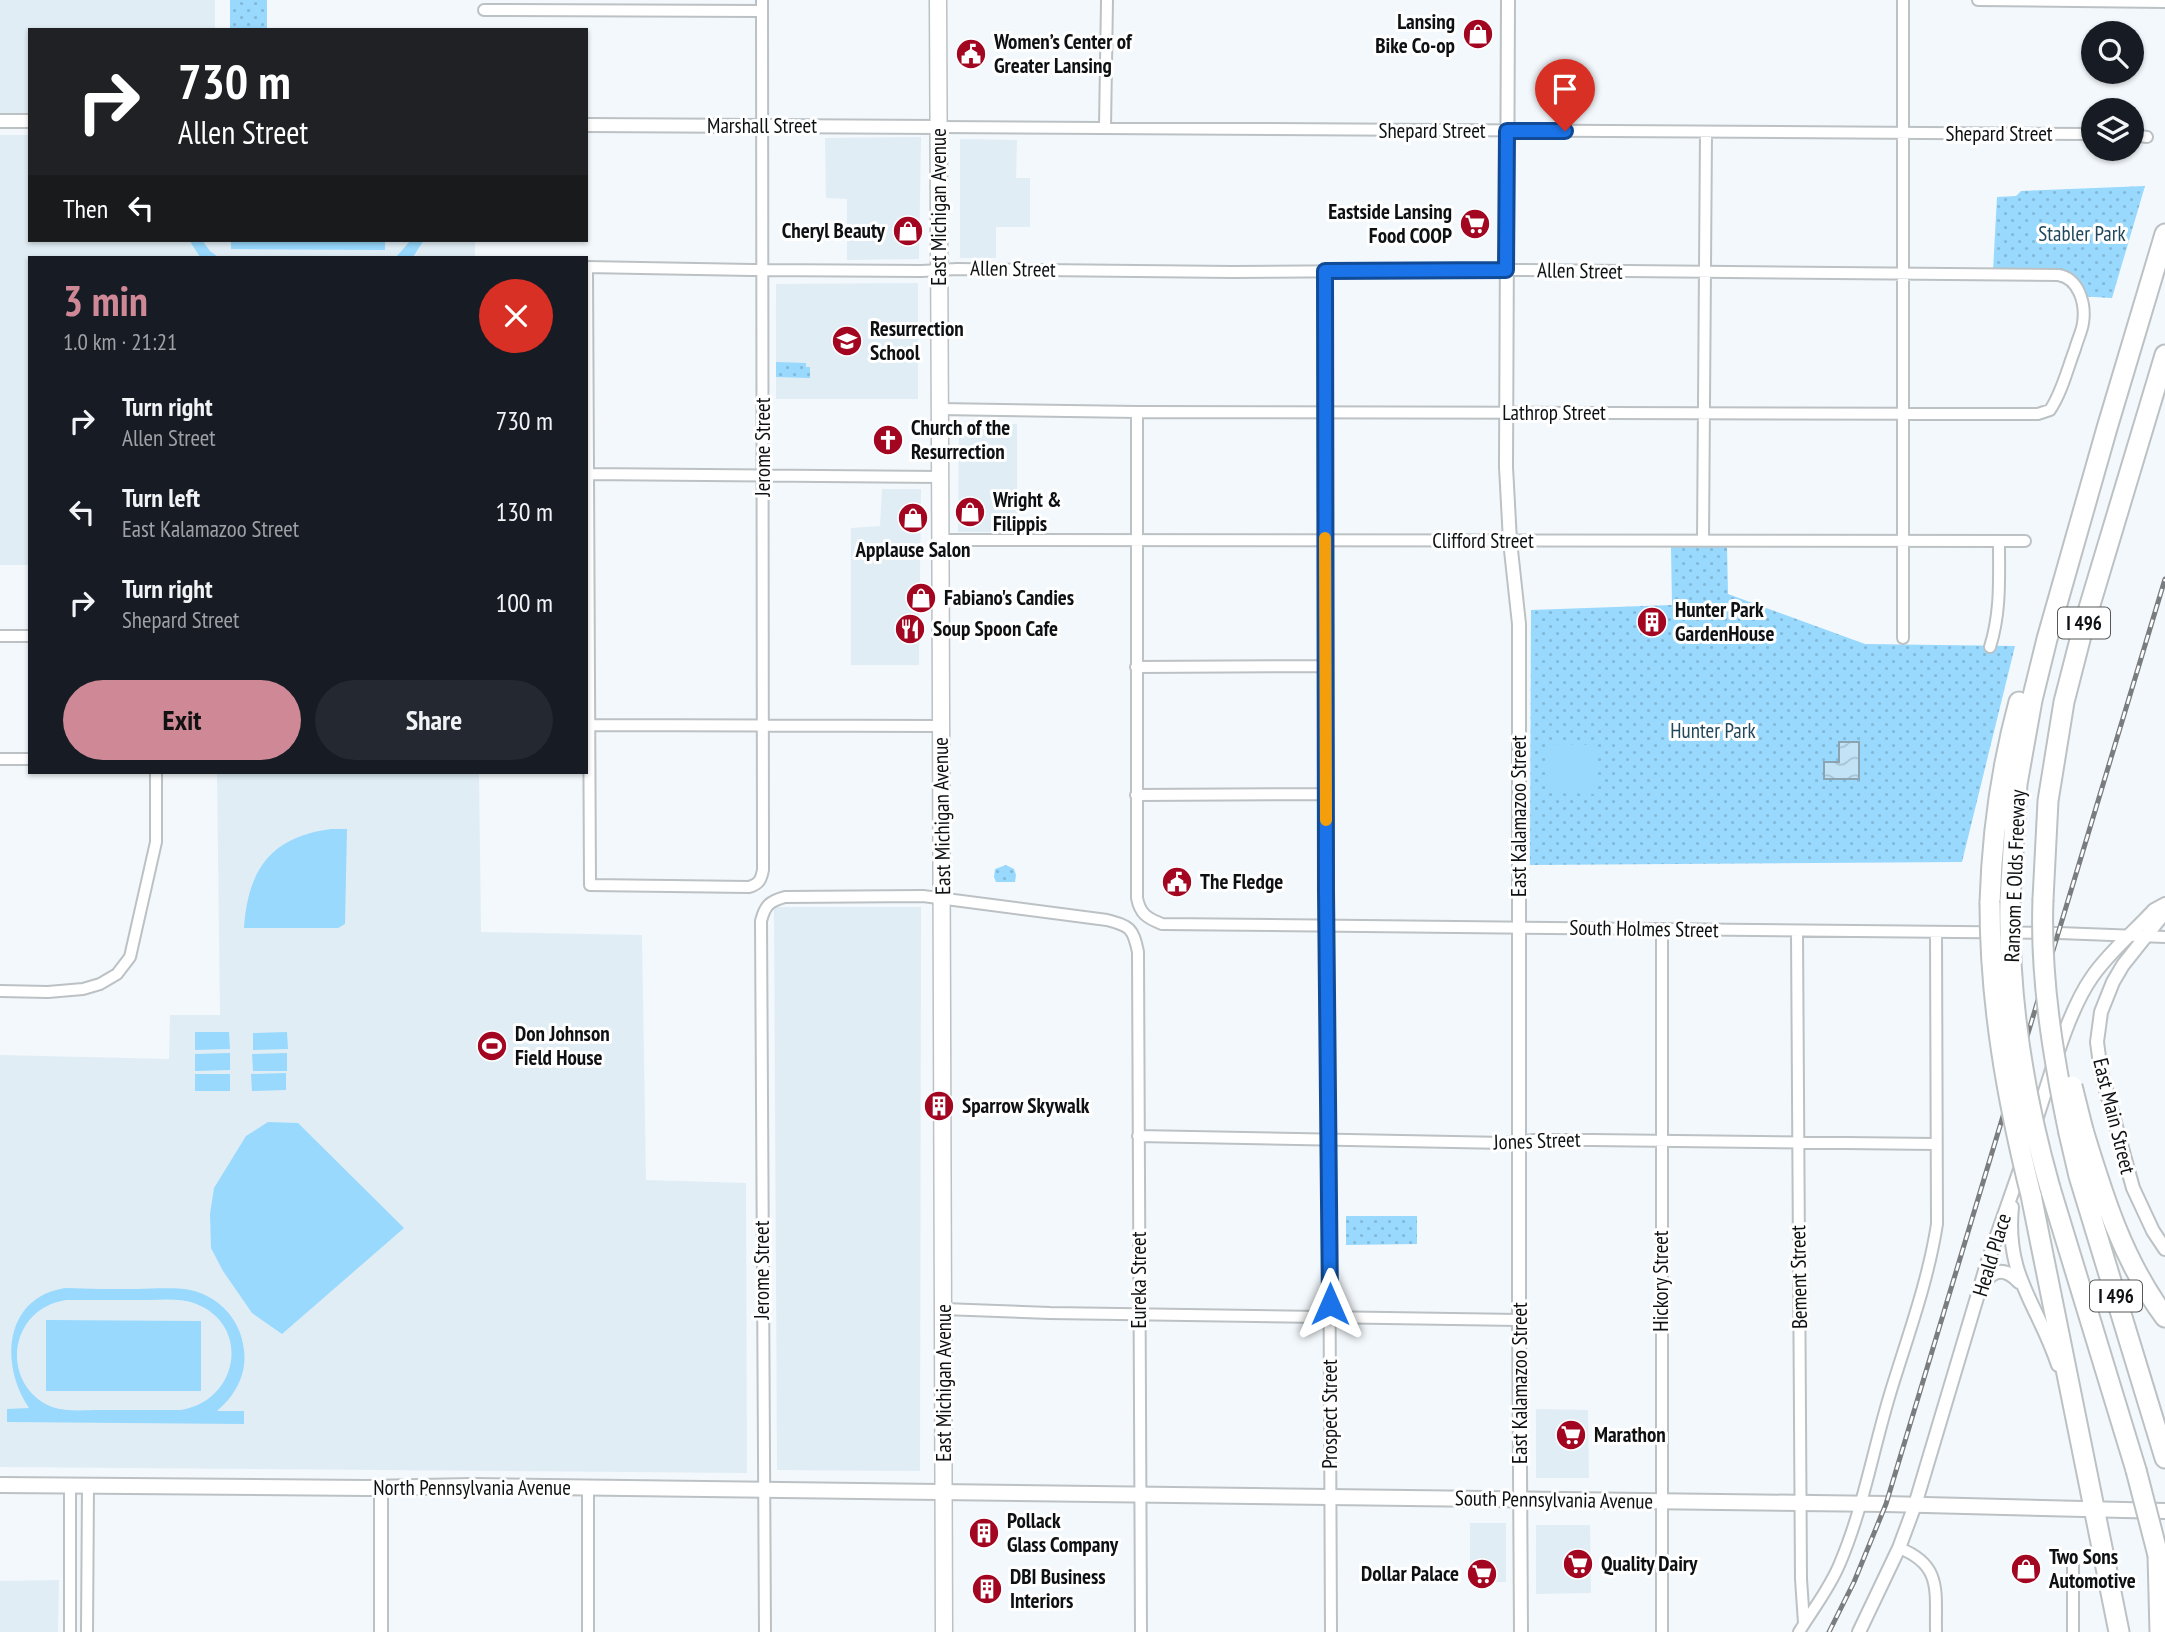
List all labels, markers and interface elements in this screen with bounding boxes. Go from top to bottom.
place label: Lansing Bike Co-op [1375,8,1455,59]
shop icon: Lansing Bike Co-op [1461,17,1495,51]
map controls [2081,21,2144,161]
button: search [2081,21,2144,84]
place label: Women’s Center of Greater Lansing [993,28,1133,79]
public building icon: Women’s Center of Greater Lansing [954,37,988,71]
text: 730 m [178,49,291,113]
icon: right [63,56,154,147]
pin [1535,59,1595,131]
icon: arrive [1546,70,1584,108]
button: layers [2081,98,2144,161]
text: Allen Street [178,111,308,153]
street label: Marshall Street [707,112,817,139]
street label: Shepard Street [1378,117,1486,144]
street label: Shepard Street [1945,120,2053,147]
street label: East Michigan Avenue [925,128,952,286]
icon: left [122,189,160,227]
text: Then [63,192,108,225]
place label: Eastside Lansing Food COOP [1328,198,1452,249]
supermarket icon: Eastside Lansing Food COOP [1458,207,1492,241]
shop icon: Cheryl Beauty [891,214,925,248]
place label: Cheryl Beauty [782,217,886,244]
park label: Stabler Park [2038,220,2126,247]
street label: Allen Street [970,254,1056,283]
street label: Allen Street [1537,256,1623,285]
text: 3 min [63,273,148,328]
button: close [479,279,553,353]
place label: Resurrection School [870,315,964,366]
school or university icon: Resurrection School [830,324,864,358]
text: 1.0 km · 21:21 [63,327,177,356]
text: Turn right [122,390,213,423]
street label: Jerome Street [749,397,776,497]
street label: Lathrop Street [1502,399,1606,426]
icon: right [63,402,101,440]
text: 730 m [495,404,553,437]
place label: Church of the Resurrection [911,414,1010,465]
text: Allen Street [122,423,216,452]
church icon: Church of the Resurrection [871,423,905,457]
text: Turn left [122,481,200,514]
place label: Wright & Filippis [992,486,1061,537]
icon: left [63,493,101,531]
text: 130 m [495,495,553,528]
shop icon: Wright & Filippis [953,495,987,529]
shop icon: Applause Salon [896,501,930,535]
text: East Kalamazoo Street [122,514,299,543]
street label: Clifford Street [1432,527,1534,554]
place label: Applause Salon [855,536,970,563]
text: Turn right [122,572,213,605]
shop icon: Fabiano's Candies [904,581,938,615]
icon: right [63,584,101,622]
place label: Fabiano's Candies [944,584,1074,611]
text: 100 m [495,586,553,619]
place label: Hunter Park GardenHouse [1675,596,1774,647]
text: Shepard Street [122,605,239,634]
building icon: Hunter Park GardenHouse [1635,605,1669,639]
road number: I 496 [2058,608,2110,638]
restaurant icon: Soup Spoon Cafe [893,612,927,646]
place label: Soup Spoon Cafe [933,615,1058,642]
button: Exit [63,680,301,760]
button: Share [315,680,553,760]
park label: Hunter Park [1670,717,1756,744]
street label: East Kalamazoo Street [1505,735,1532,897]
street label: East Michigan Avenue [927,737,956,895]
street label: Ransom E Olds Freeway [1998,789,2031,963]
public building icon: The Fledge [1160,865,1194,899]
place label: The Fledge [1200,868,1283,895]
street label: South Holmes Street [1569,914,1719,943]
place label: Don Johnson Field House [515,1020,610,1071]
sports icon: Don Johnson Field House [475,1029,509,1063]
street label: East Main Street [2087,1055,2142,1177]
building icon: Sparrow Skywalk [922,1089,956,1123]
place label: Sparrow Skywalk [962,1092,1090,1119]
street label: Jones Street [1492,1125,1581,1156]
street label: Heald Place [1966,1210,2017,1300]
street label: Jerome Street [748,1220,775,1320]
street label: Bement Street [1784,1225,1813,1329]
street label: Hickory Street [1647,1230,1674,1332]
street label: Eureka Street [1125,1231,1152,1329]
position arrow [1293,1267,1367,1341]
road number: I 496 [2090,1280,2142,1312]
street label: East Kalamazoo Street [1506,1302,1533,1464]
street label: East Michigan Avenue [930,1304,957,1462]
street label: Prospect Street [1316,1359,1343,1469]
supermarket icon: Marathon [1554,1418,1588,1452]
place label: Marathon [1594,1421,1666,1448]
street label: North Pennsylvania Avenue [373,1474,571,1501]
street label: South Pennsylvania Avenue [1455,1484,1653,1515]
place label: Pollack Glass Company [1007,1507,1119,1558]
building icon: Pollack Glass Company [967,1516,1001,1550]
place label: Two Sons Automotive [2048,1543,2136,1594]
supermarket icon: Quality Dairy [1561,1547,1595,1581]
place label: Quality Dairy [1601,1550,1698,1577]
shop icon: Two Sons Automotive [2009,1552,2043,1586]
supermarket icon: Dollar Palace [1465,1557,1499,1591]
place label: Dollar Palace [1361,1560,1459,1587]
place label: DBI Business Interiors [1010,1563,1106,1614]
building icon: DBI Business Interiors [970,1572,1004,1606]

